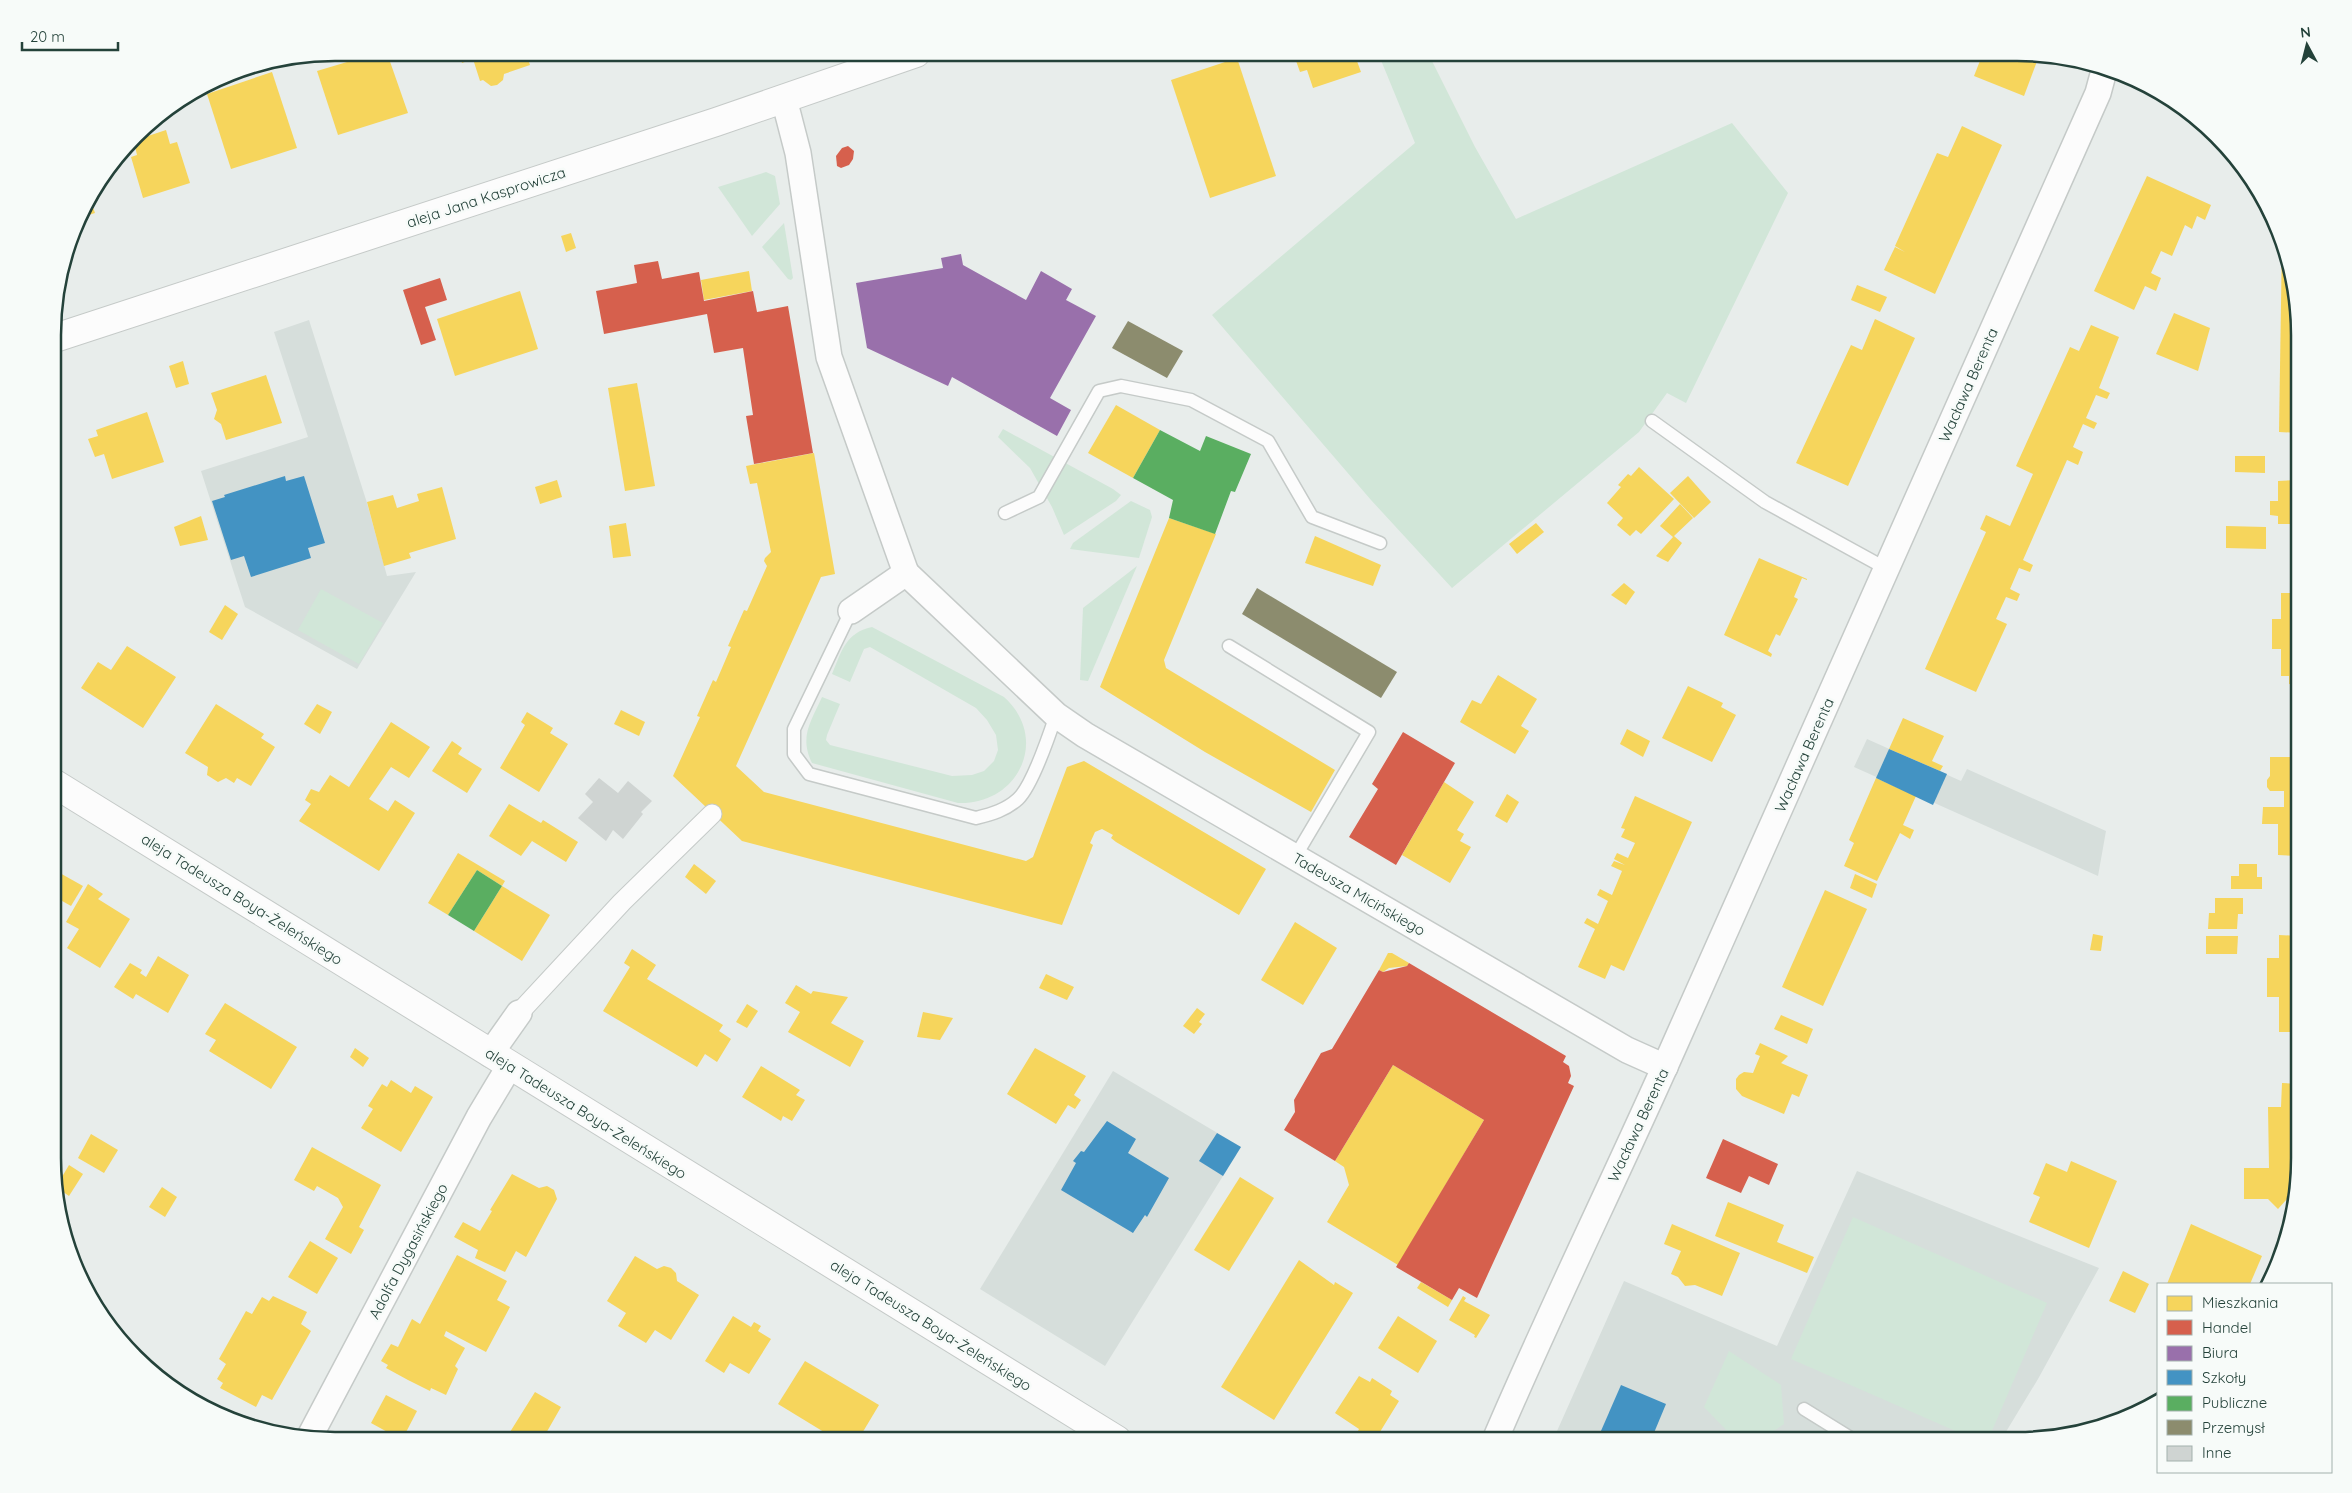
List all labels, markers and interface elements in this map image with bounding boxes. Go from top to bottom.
scale bar [22,20,119,52]
north arrow [2282,20,2332,70]
text: N [2299,23,2312,42]
text: 20 m [30,27,65,46]
street label: aleja Jana Kasprowicza [404,162,568,232]
street label: Wacława Berenta [1934,325,2002,445]
street label: Wacława Berenta [1770,695,1838,815]
street label: aleja Tadeusza Boya-Żeleńskiego [138,829,346,969]
street label: Tadeusza Micińskiego [1289,848,1429,940]
street label: aleja Tadeusza Boya-Żeleńskiego [482,1043,690,1183]
street label: Wacława Berenta [1603,1065,1673,1185]
street label: Adolfa Dygasińskiego [364,1180,452,1322]
street label: aleja Tadeusza Boya-Żeleńskiego [827,1255,1035,1395]
legend [2157,1283,2332,1473]
text: Mieszkania [2202,1293,2278,1312]
text: Handel [2202,1318,2252,1337]
text: Biura [2202,1343,2238,1362]
text: Szkoły [2202,1368,2246,1387]
text: Publiczne [2202,1393,2267,1412]
text: Przemysł [2202,1418,2265,1437]
text: Inne [2202,1443,2232,1462]

